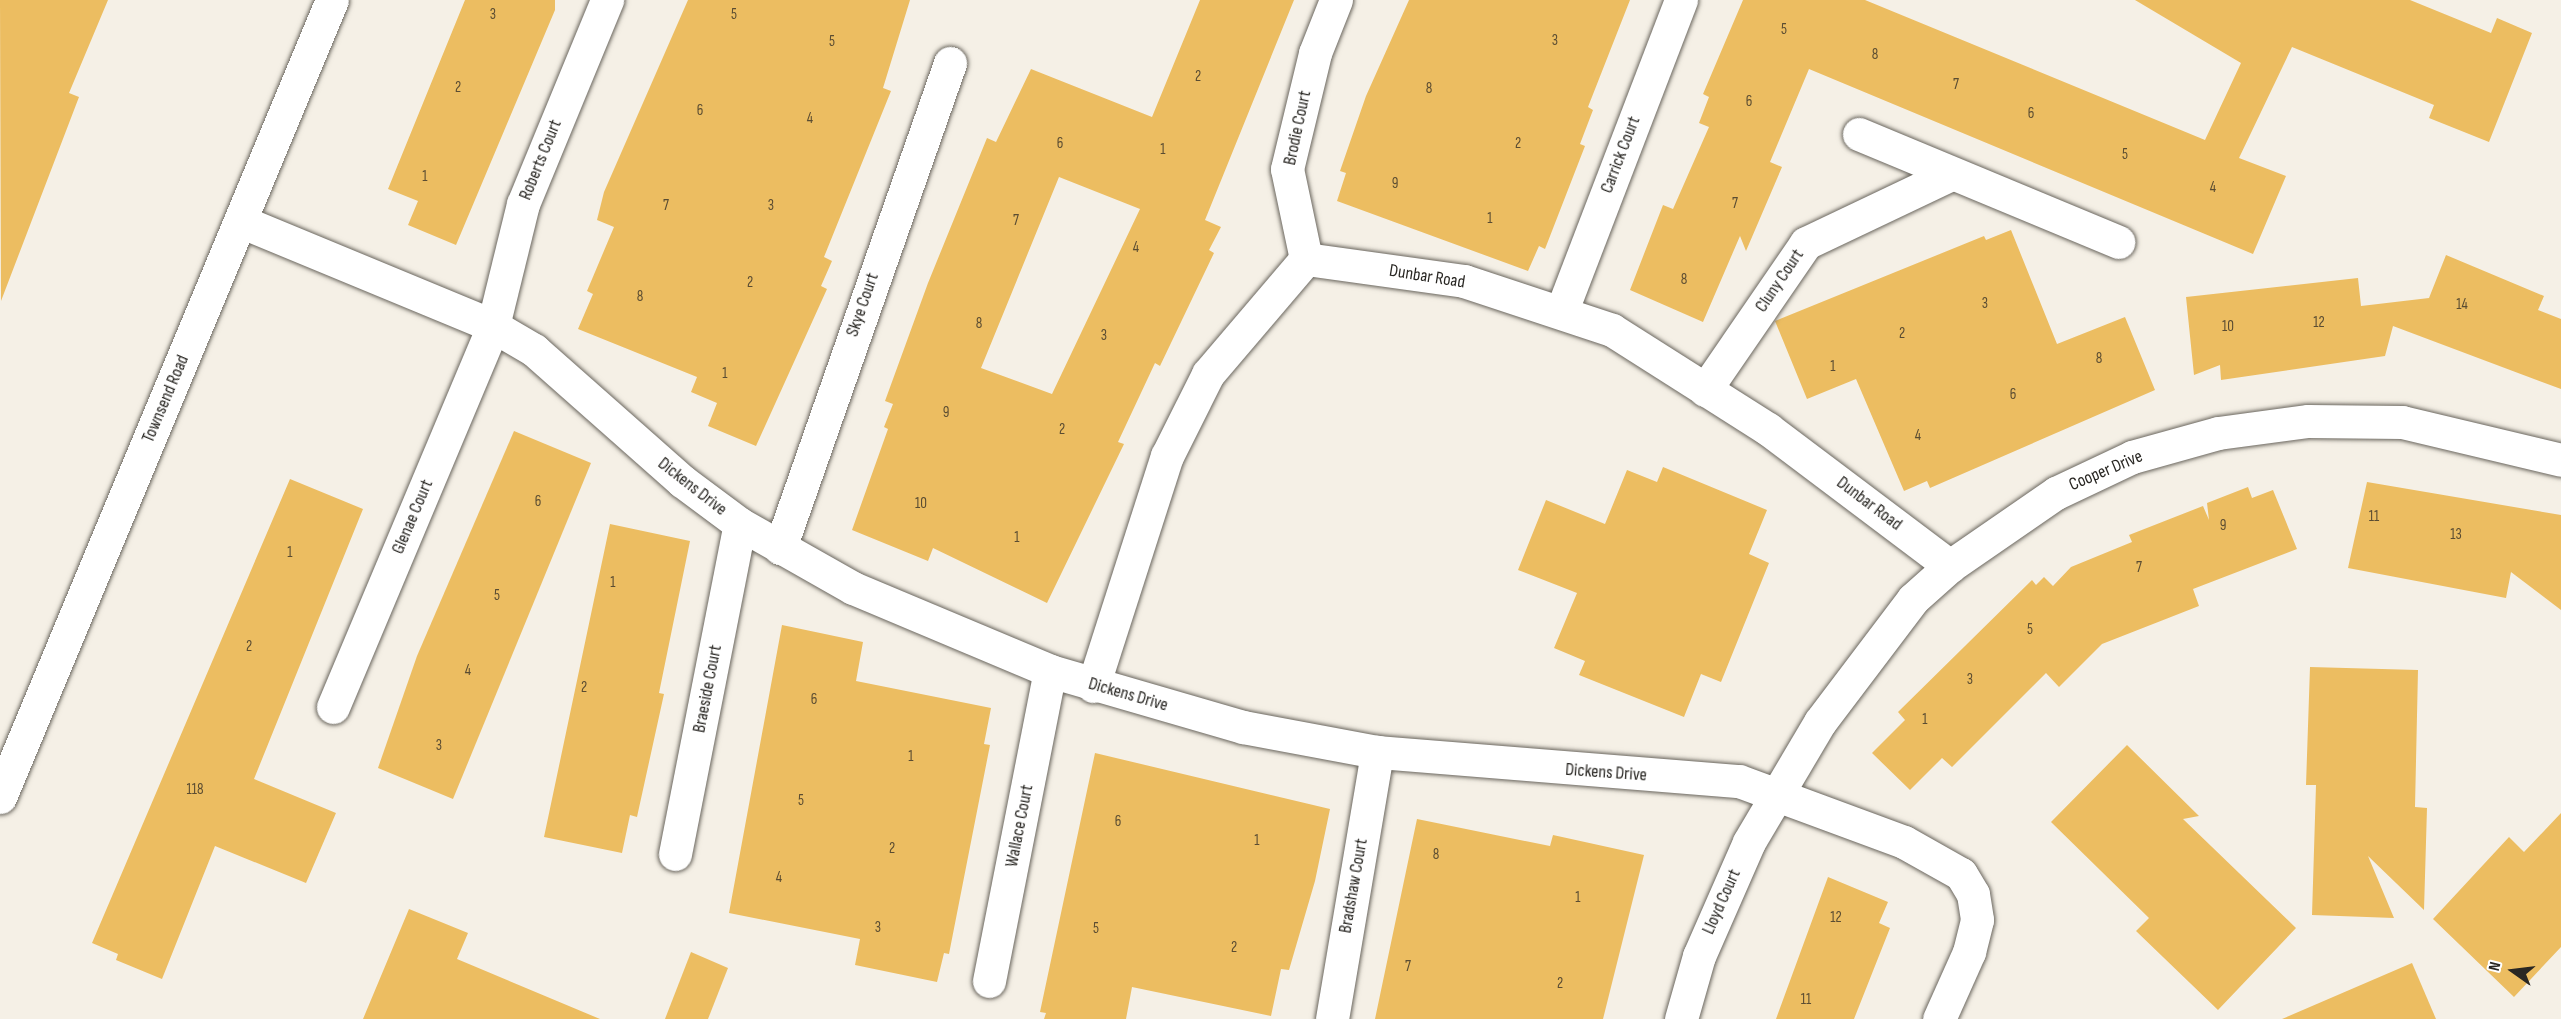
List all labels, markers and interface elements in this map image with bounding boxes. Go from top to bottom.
house number: 3 [490,6,496,24]
house number: 5 [731,6,737,24]
house number: 5 [1781,21,1787,39]
house number: 3 [1552,32,1558,50]
house number: 5 [829,33,835,51]
house number: 8 [1872,46,1878,64]
house number: 2 [1195,68,1201,86]
house number: 7 [1953,76,1959,94]
house number: 2 [455,79,461,97]
house number: 8 [1426,80,1432,98]
street label: Brodie Court [1280,89,1316,167]
house number: 6 [1746,93,1752,111]
house number: 6 [697,102,703,120]
house number: 6 [2028,105,2034,123]
house number: 4 [807,110,813,128]
street label: Carrick Court [1597,114,1645,196]
street label: Roberts Court [515,117,567,203]
house number: 6 [1057,135,1063,153]
house number: 2 [1515,135,1521,153]
house number: 1 [1160,141,1166,159]
house number: 5 [2122,146,2128,164]
house number: 1 [422,168,428,186]
house number: 9 [1392,175,1398,193]
house number: 4 [2210,179,2216,197]
house number: 7 [1732,195,1738,213]
house number: 7 [663,197,669,215]
house number: 3 [768,197,774,215]
house number: 1 [1487,210,1493,228]
house number: 7 [1013,212,1019,230]
house number: 4 [1133,239,1139,257]
street label: Cluny Court [1751,245,1809,317]
street label: Dunbar Road [1388,260,1466,294]
street label: Skye Court [842,270,884,340]
house number: 8 [1681,271,1687,289]
house number: 2 [747,274,753,292]
house number: 8 [637,288,643,306]
house number: 3 [1982,295,1988,313]
house number: 14 [2456,296,2468,314]
house number: 12 [2313,314,2325,332]
house number: 8 [976,315,982,333]
house number: 10 [2222,318,2234,336]
house number: 2 [1899,325,1905,343]
house number: 3 [1101,327,1107,345]
house number: 8 [2096,350,2102,368]
street label: Townsend Road [138,352,194,446]
house number: 1 [1830,358,1836,376]
house number: 1 [722,365,728,383]
house number: 6 [2010,386,2016,404]
house number: 9 [943,404,949,422]
house number: 2 [1059,421,1065,439]
house number: 4 [1915,427,1921,445]
street label: Cooper Drive [2066,446,2146,496]
street label: Dickens Drive [653,453,731,521]
street label: Dunbar Road [1832,472,1906,536]
street label: Glenae Court [388,477,438,557]
house number: 6 [535,493,541,511]
house number: 10 [915,495,927,513]
house number: 11 [2369,508,2379,526]
house number: 9 [2220,517,2226,535]
house number: 13 [2450,526,2462,544]
house number: 1 [1014,529,1020,547]
house number: 1 [287,544,293,562]
house number: 7 [2136,559,2142,577]
house number: 1 [610,574,616,592]
house number: 5 [494,587,500,605]
house number: 5 [2027,621,2033,639]
house number: 2 [246,638,252,656]
street label: Braeside Court [689,643,727,735]
house number: 4 [465,662,471,680]
house number: 3 [1967,671,1973,689]
street label: Dickens Drive [1086,673,1170,717]
house number: 2 [581,679,587,697]
house number: 6 [811,691,817,709]
house number: 1 [1922,711,1928,729]
house number: 3 [436,737,442,755]
house number: 1 [908,748,914,766]
street label: Dickens Drive [1565,759,1647,787]
house number: 118 [186,781,204,799]
street label: Wallace Court [1001,783,1039,869]
house number: 5 [798,792,804,810]
house number: 6 [1115,813,1121,831]
house number: 1 [1254,832,1260,850]
street label: Bradshaw Court [1335,837,1373,935]
house number: 2 [889,840,895,858]
house number: 8 [1433,846,1439,864]
street label: Lloyd Court [1698,866,1746,938]
house number: 4 [776,869,782,887]
house number: 1 [1575,889,1581,907]
house number: 12 [1830,909,1842,927]
house number: 3 [875,919,881,937]
house number: 5 [1093,920,1099,938]
house number: 2 [1231,939,1237,957]
north arrow [2483,941,2543,1001]
house number: 7 [1405,958,1411,976]
text: N [2485,960,2505,973]
house number: 2 [1557,975,1563,993]
house number: 11 [1801,991,1811,1009]

